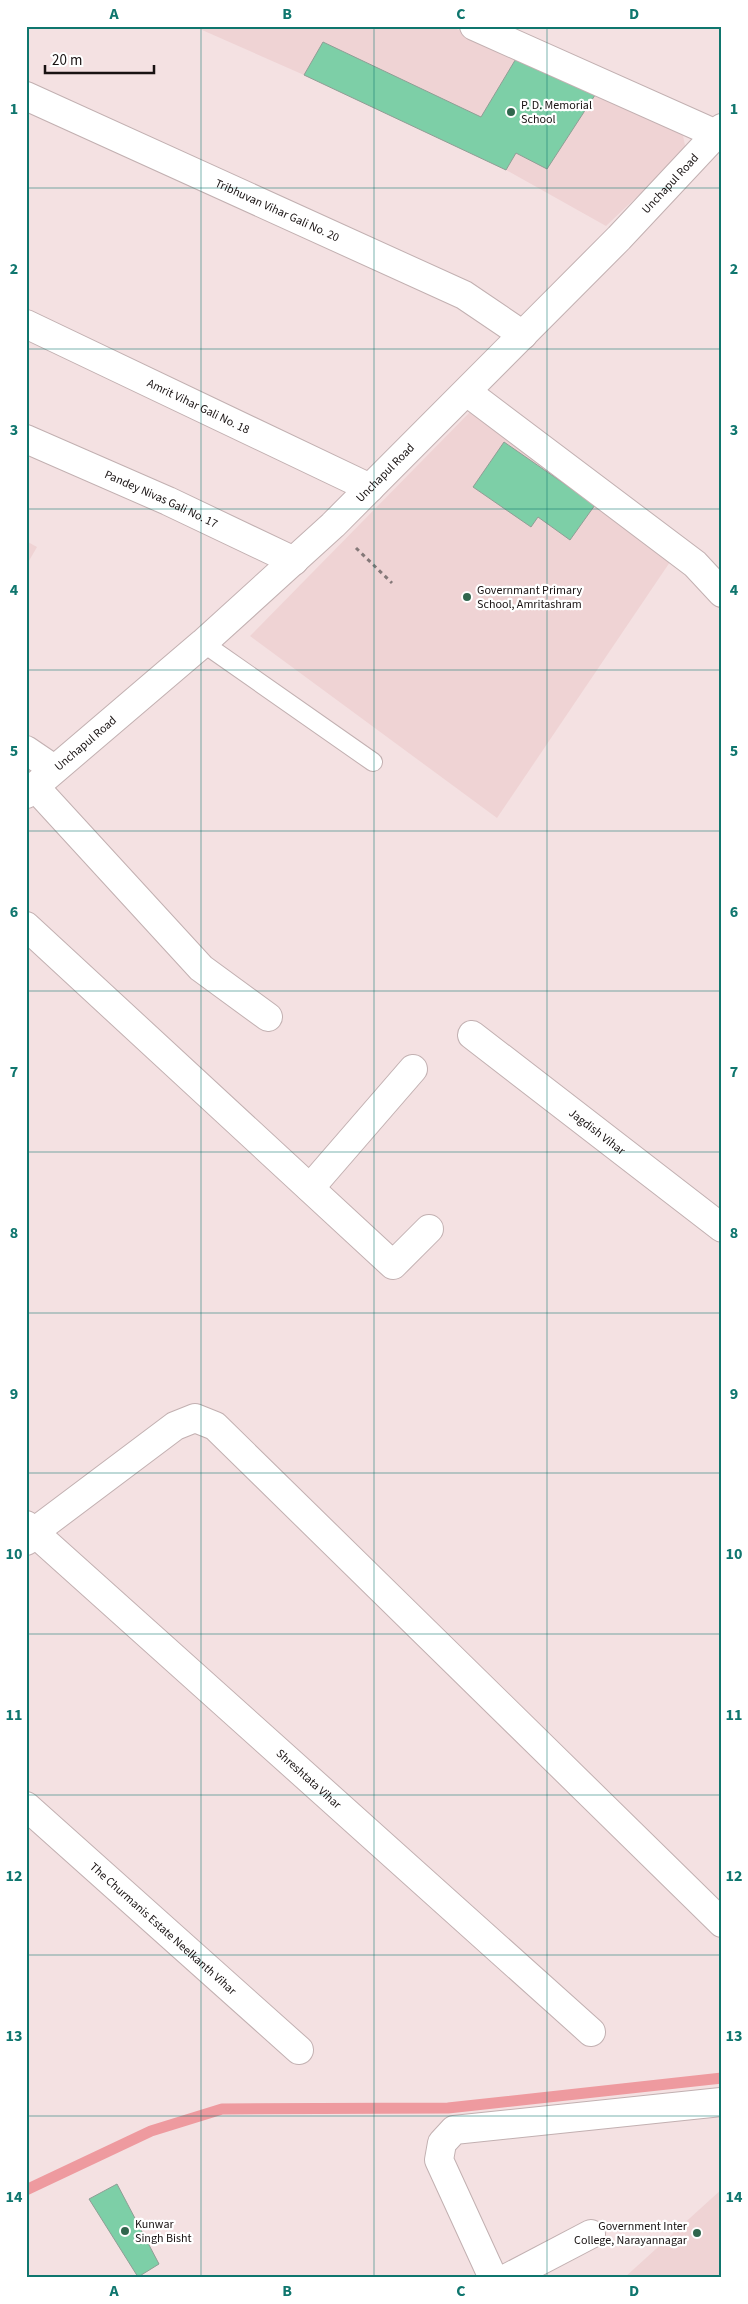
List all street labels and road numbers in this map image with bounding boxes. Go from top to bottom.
street label: Unchapul Road [638,150,702,217]
street label: Tribhuvan Vihar Gali No. 20 [212,175,342,246]
street label: Amrit Vihar Gali No. 18 [144,374,253,438]
street label: Unchapul Road [352,440,418,506]
street label: Pandey Nivas Gali No. 17 [102,466,221,532]
street label: Unchapul Road [51,712,120,775]
street label: Jagdish Vihar [565,1104,630,1159]
street label: Shreshtata Vihar [272,1745,346,1813]
street label: The Churmanis Estate Neelkanth Vihar [86,1858,241,1999]

